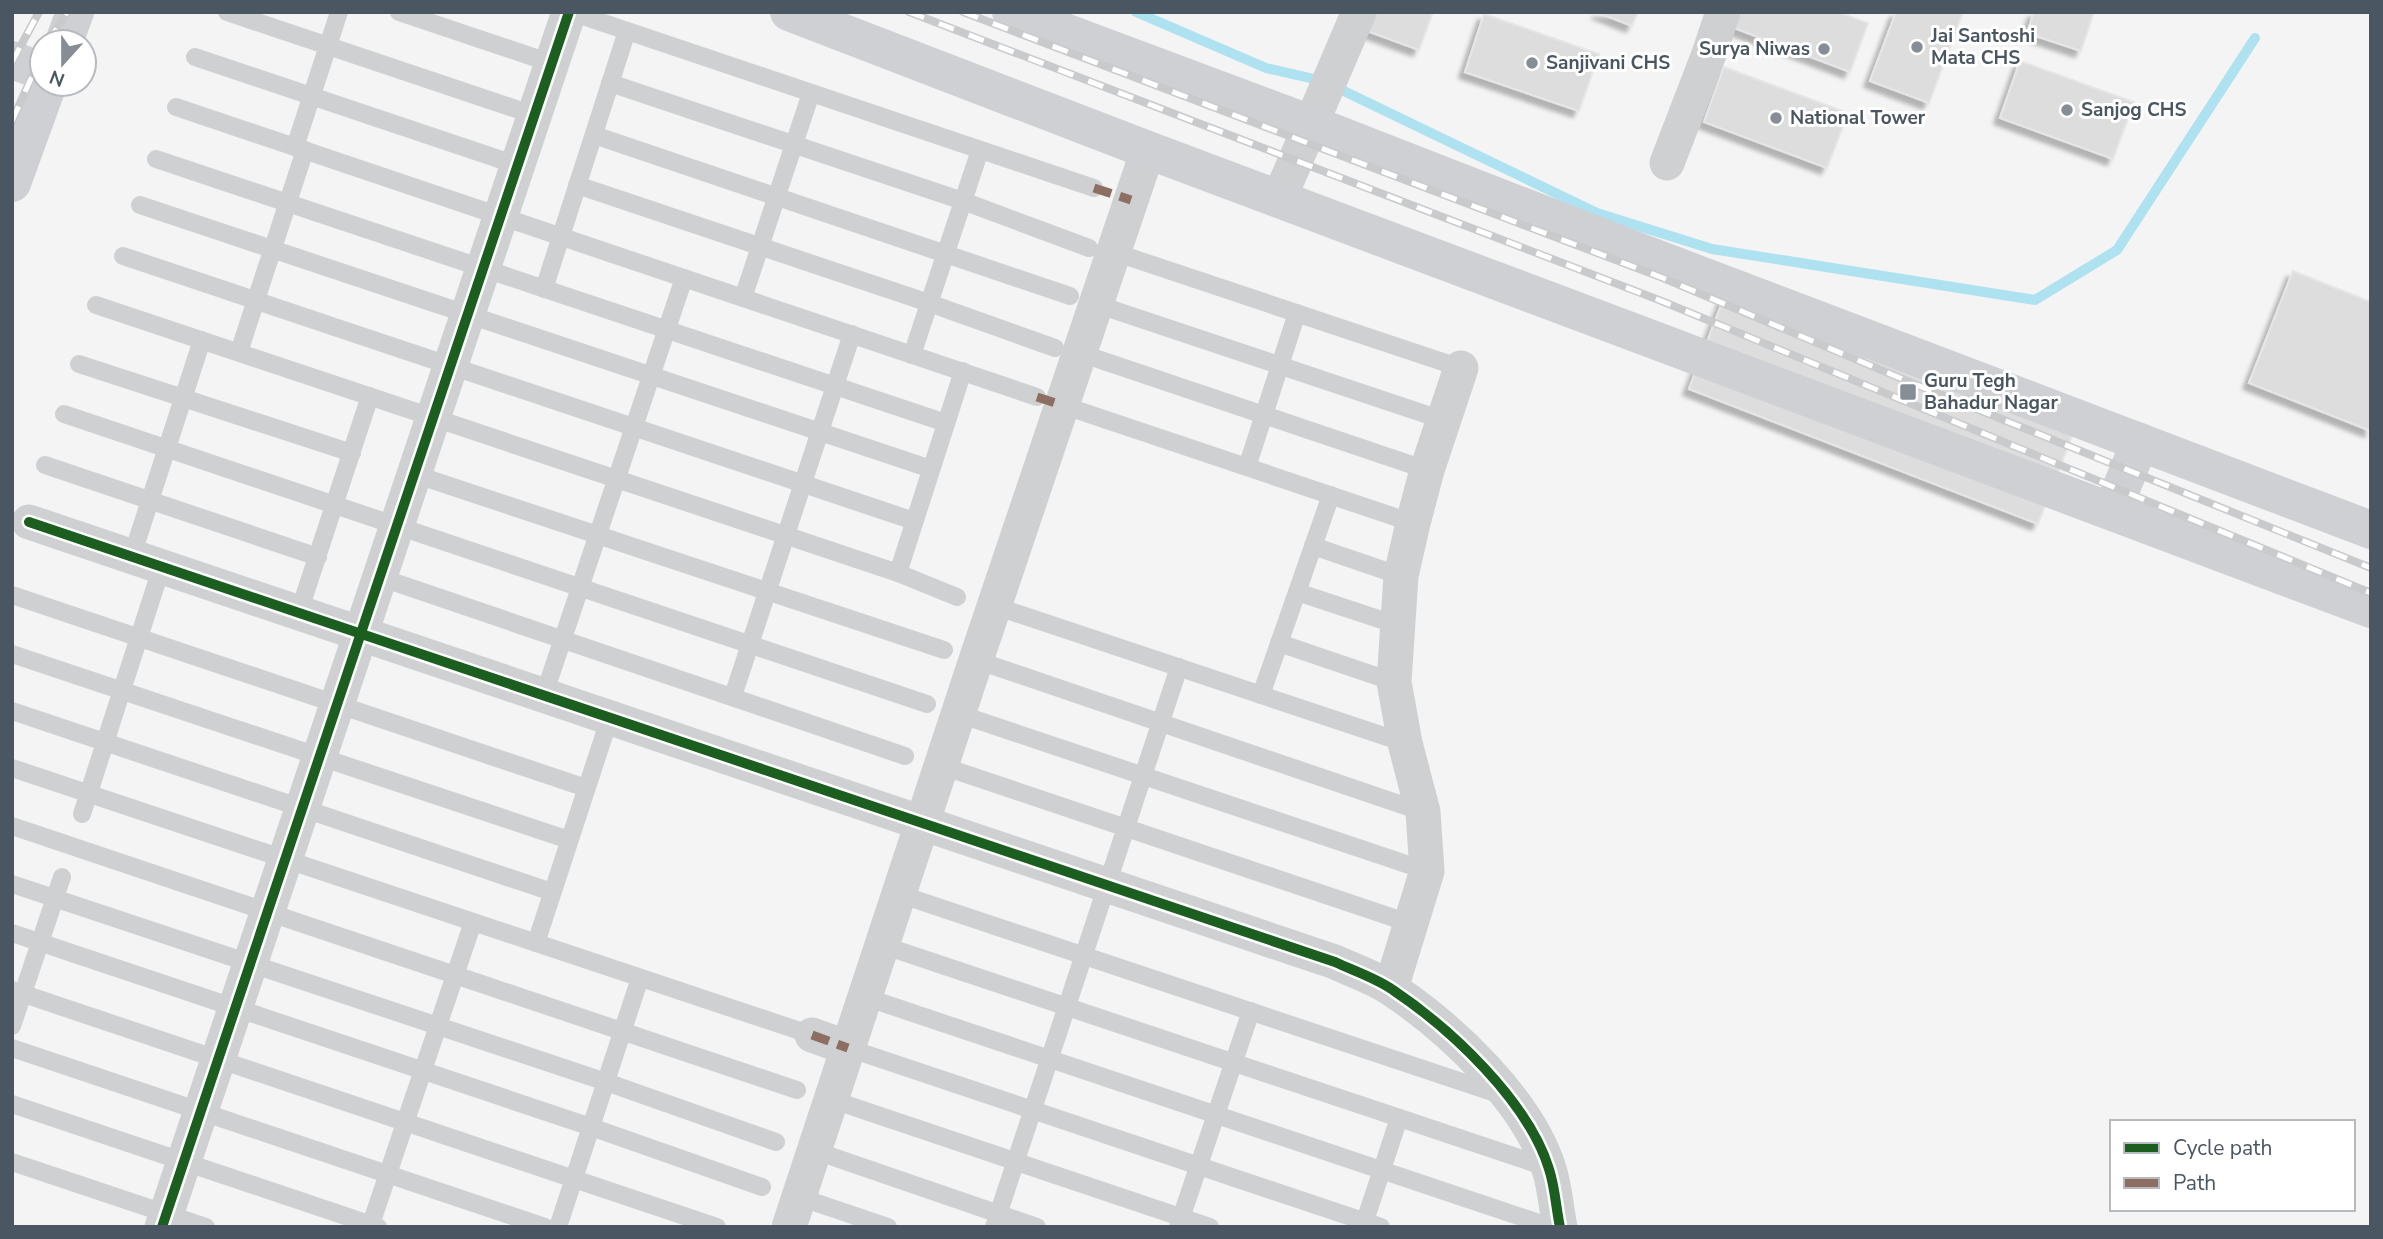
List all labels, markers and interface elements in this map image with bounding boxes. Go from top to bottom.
place label: Jai Santoshi Mata CHS [1930,23,2035,71]
north arrow [28,28,98,98]
place label: Surya Niwas [1699,36,1810,62]
marker: Jai Santoshi Mata CHS [1909,39,1925,55]
marker: Surya Niwas [1816,41,1832,57]
place label: Sanjivani CHS [1546,50,1670,76]
marker: Sanjivani CHS [1524,55,1540,71]
text: N [46,63,69,93]
place label: Sanjog CHS [2081,97,2187,123]
marker: Sanjog CHS [2059,102,2075,118]
place label: National Tower [1790,105,1926,131]
marker: National Tower [1768,110,1784,126]
place label: Guru Tegh Bahadur Nagar [1924,368,2058,416]
marker: Guru Tegh Bahadur Nagar [1898,382,1918,402]
legend [2110,1120,2355,1211]
text: Cycle path [2173,1134,2272,1162]
text: Path [2173,1169,2216,1197]

